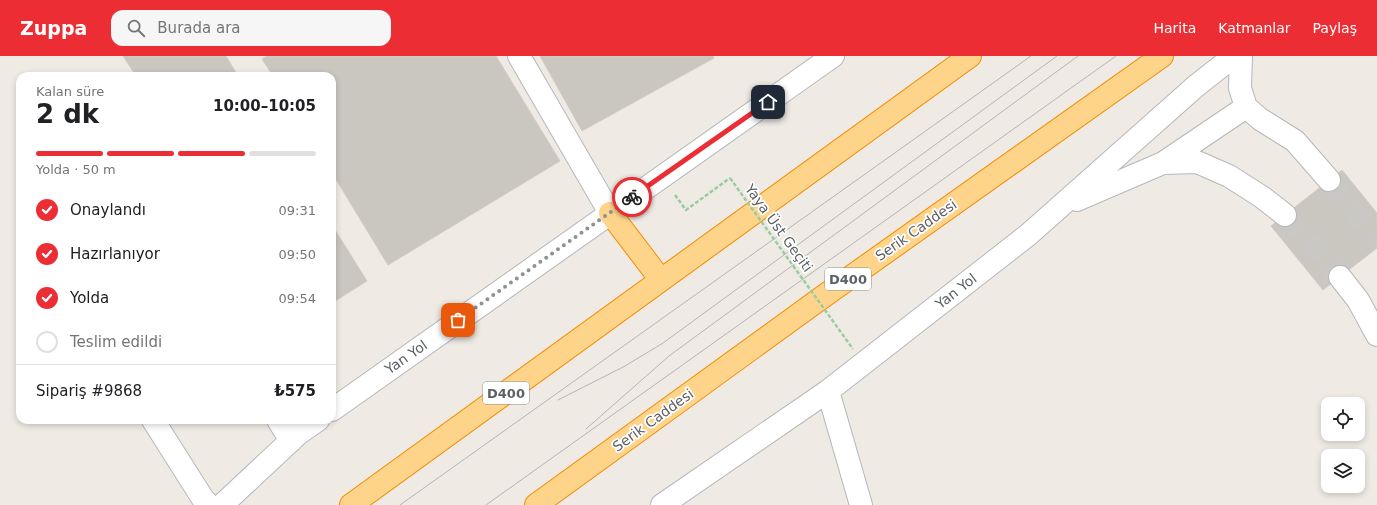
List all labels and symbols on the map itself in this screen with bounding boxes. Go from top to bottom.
pin [751,85,785,119]
courier [612,177,652,217]
street label: Yaya Üst Geçiti [741,180,817,275]
street label: Serik Caddesi [872,196,960,264]
road number: D400 [825,268,871,290]
street label: Yan Yol [931,270,980,313]
pin [441,303,475,337]
street label: Yan Yol [381,337,430,378]
road number: D400 [483,382,529,404]
street label: Serik Caddesi [610,385,696,455]

